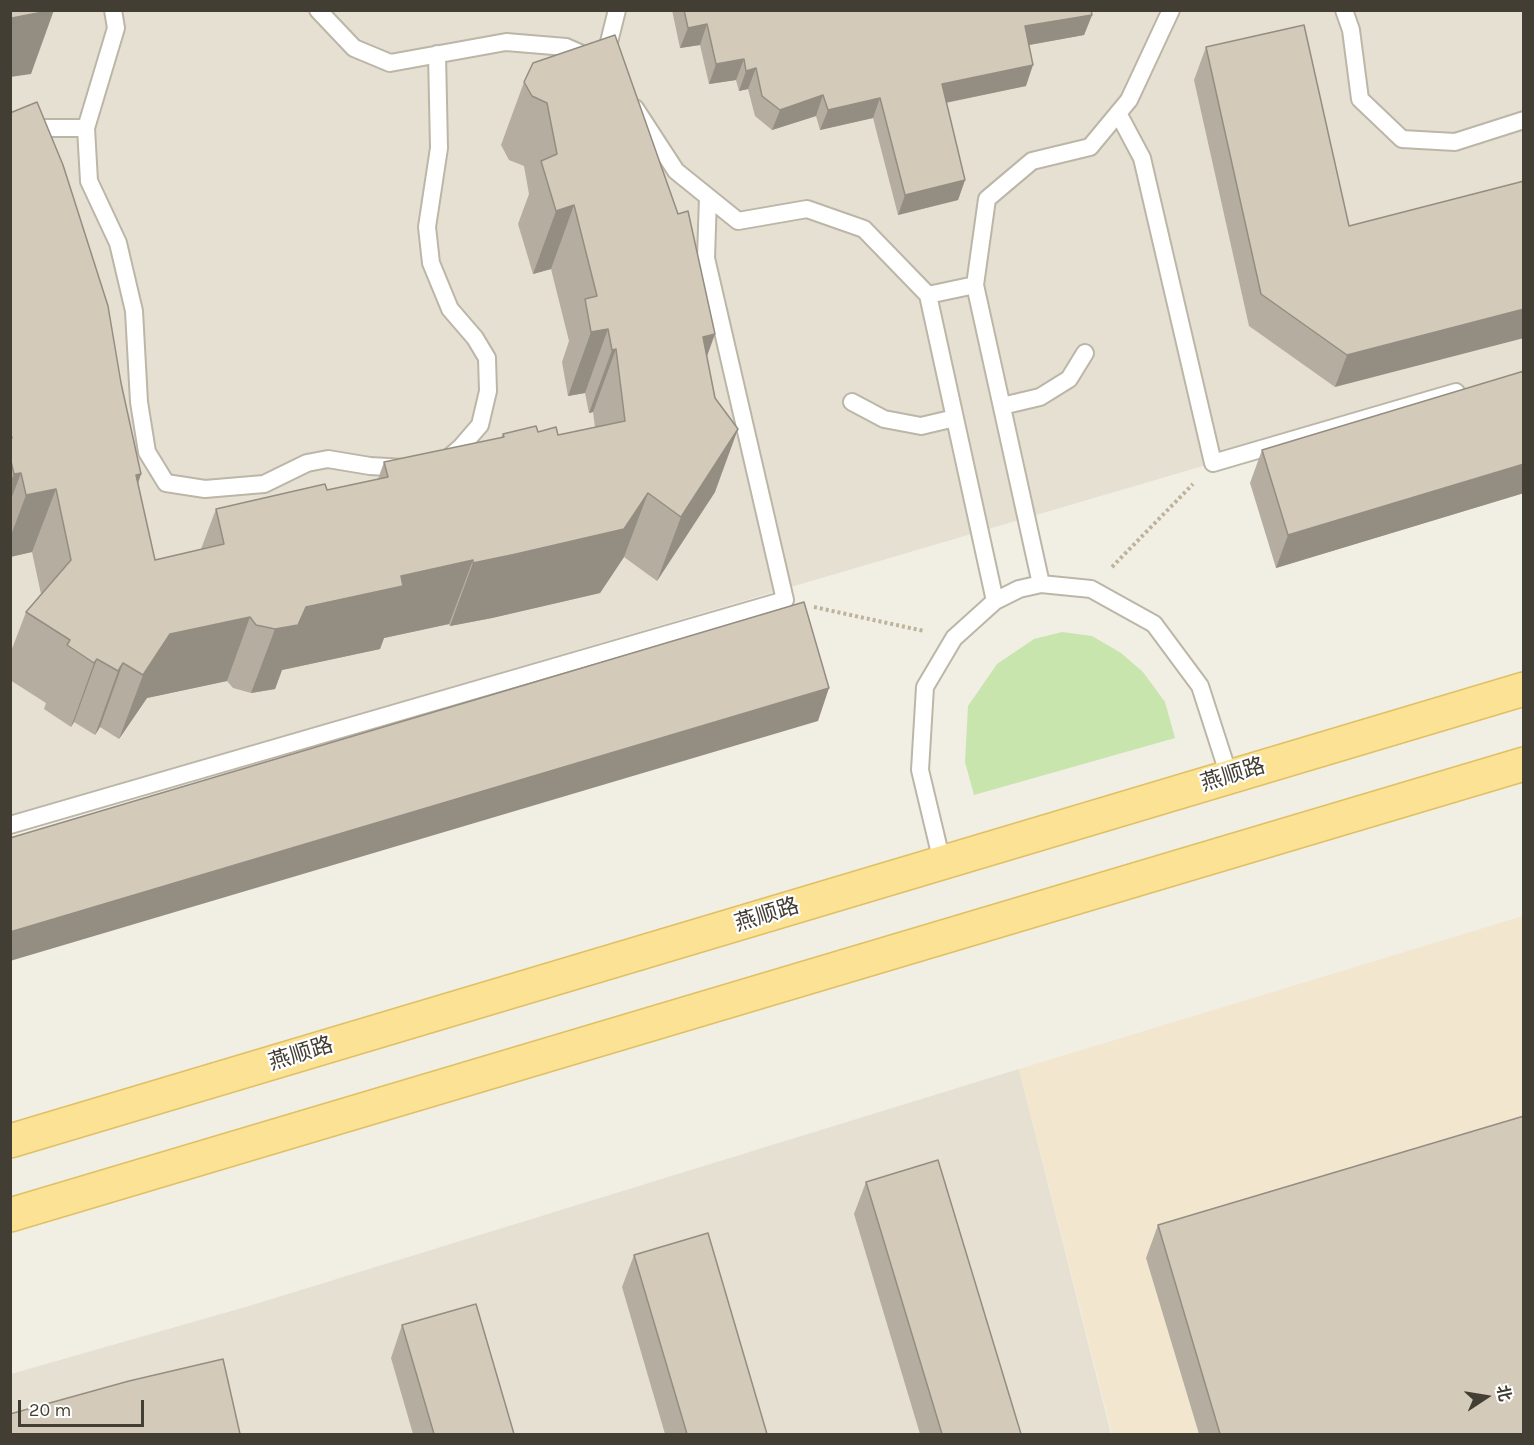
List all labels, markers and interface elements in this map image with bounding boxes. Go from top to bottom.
street label: 燕顺路 [1198,753,1268,797]
street label: 燕顺路 [732,893,802,937]
street label: 燕顺路 [266,1032,336,1076]
north arrow [1456,1367,1516,1427]
text: 北 [1493,1383,1515,1403]
scale bar [21,1388,147,1426]
text: 20 m [29,1399,71,1421]

